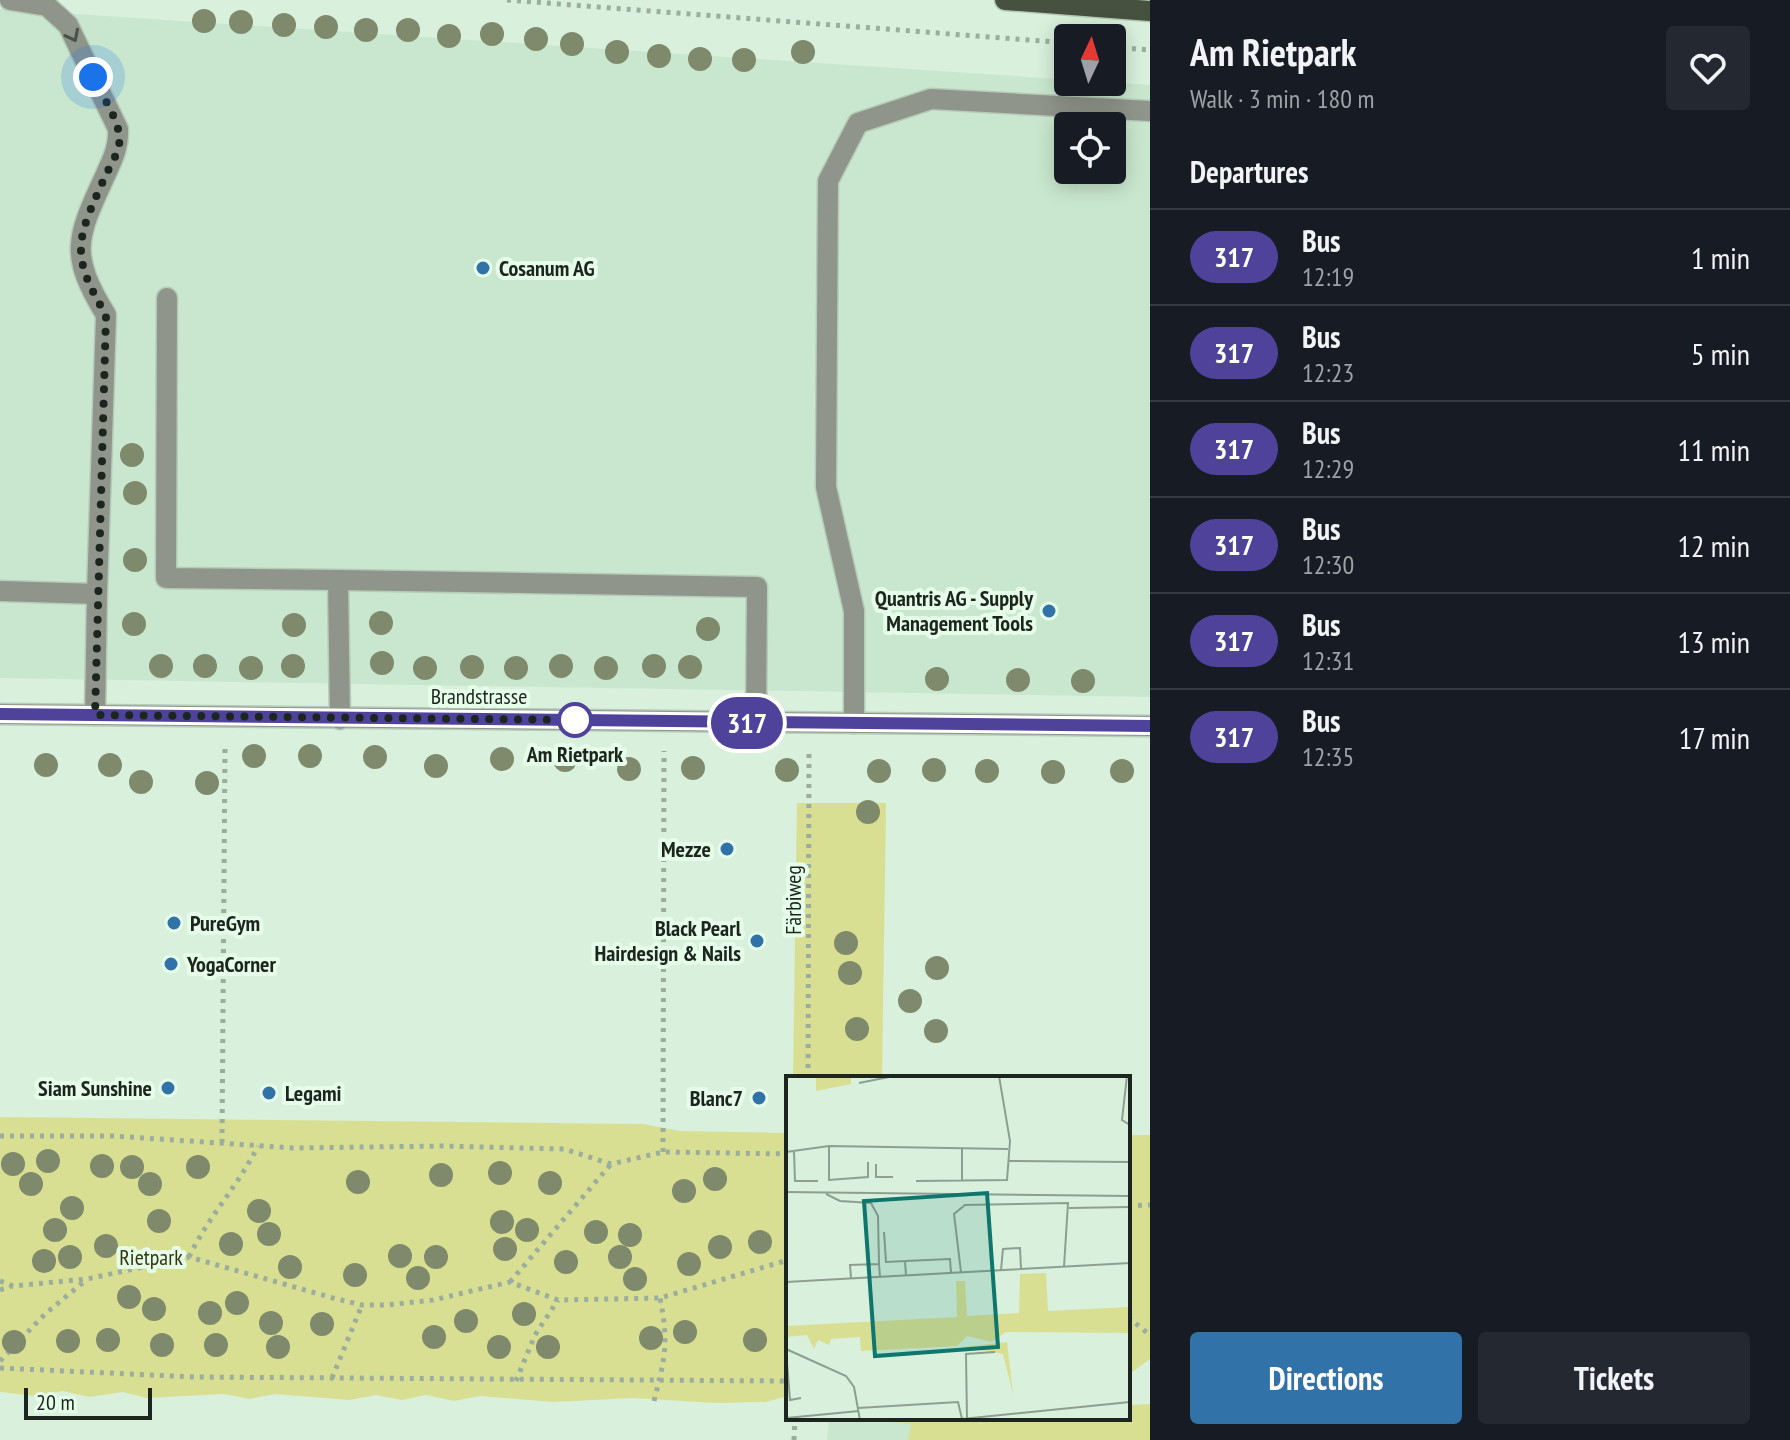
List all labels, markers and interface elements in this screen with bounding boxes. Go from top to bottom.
north arrow [1054,24,1126,96]
map controls [1054,24,1126,184]
button: heart [1666,26,1750,110]
one-way arrow [63,27,78,42]
text: Am Rietpark [1190,27,1356,76]
your location [73,57,113,97]
text: Walk · 3 min · 180 m [1190,82,1374,115]
button: locate [1054,112,1126,184]
text: Departures [1190,152,1308,191]
text: Bus [1302,221,1341,260]
text: 317 [1214,238,1254,275]
text: 1 min [1691,238,1750,277]
place label: Cosanum AG [499,254,595,282]
marker: Cosanum AG [474,259,492,277]
text: 12:19 [1302,260,1354,293]
text: Bus [1302,317,1341,356]
text: 317 [1214,334,1254,371]
text: 5 min [1691,334,1750,373]
text: 12:23 [1302,356,1354,389]
text: Bus [1302,413,1341,452]
text: 317 [1214,430,1254,467]
text: 11 min [1677,430,1750,469]
text: 12:29 [1302,452,1354,485]
text: Bus [1302,509,1341,548]
text: 317 [1214,526,1254,563]
text: 12 min [1677,526,1750,565]
text: 12:30 [1302,548,1354,581]
place label: Quantris AG - Supply Management Tools [875,584,1034,637]
marker: Quantris AG - Supply Management Tools [1040,602,1058,620]
text: Bus [1302,605,1341,644]
text: 317 [1214,622,1254,659]
text: 13 min [1677,622,1750,661]
text: 12:31 [1302,644,1354,677]
street label: Brandstrasse [431,682,527,710]
line badge: 317 [701,697,793,749]
text: Bus [1302,701,1341,740]
marker: Am Rietpark [558,703,592,737]
text: 317 [727,704,767,741]
text: 317 [1214,718,1254,755]
text: 17 min [1679,718,1750,757]
place label: Am Rietpark [526,740,624,768]
text: 12:35 [1302,740,1354,773]
place label: Mezze [661,835,711,863]
marker: Mezze [718,840,736,858]
street label: Färbiweg [779,865,807,935]
place label: PureGym [190,909,260,937]
marker: PureGym [165,914,183,932]
place label: Black Pearl Hairdesign & Nails [595,914,742,967]
marker: Black Pearl Hairdesign & Nails [748,932,766,950]
place label: YogaCorner [186,950,276,978]
marker: YogaCorner [162,955,180,973]
place label: Siam Sunshine [38,1074,152,1102]
inset map [786,1076,1130,1420]
marker: Siam Sunshine [159,1079,177,1097]
place label: Legami [285,1079,342,1107]
marker: Legami [260,1084,278,1102]
place label: Blanc7 [690,1084,743,1112]
marker: Blanc7 [750,1089,768,1107]
park label: Rietpark [119,1243,183,1271]
button: Directions [1190,1332,1462,1424]
button: Tickets [1478,1332,1750,1424]
scale bar [24,1384,152,1420]
text: 20 m [36,1388,75,1416]

